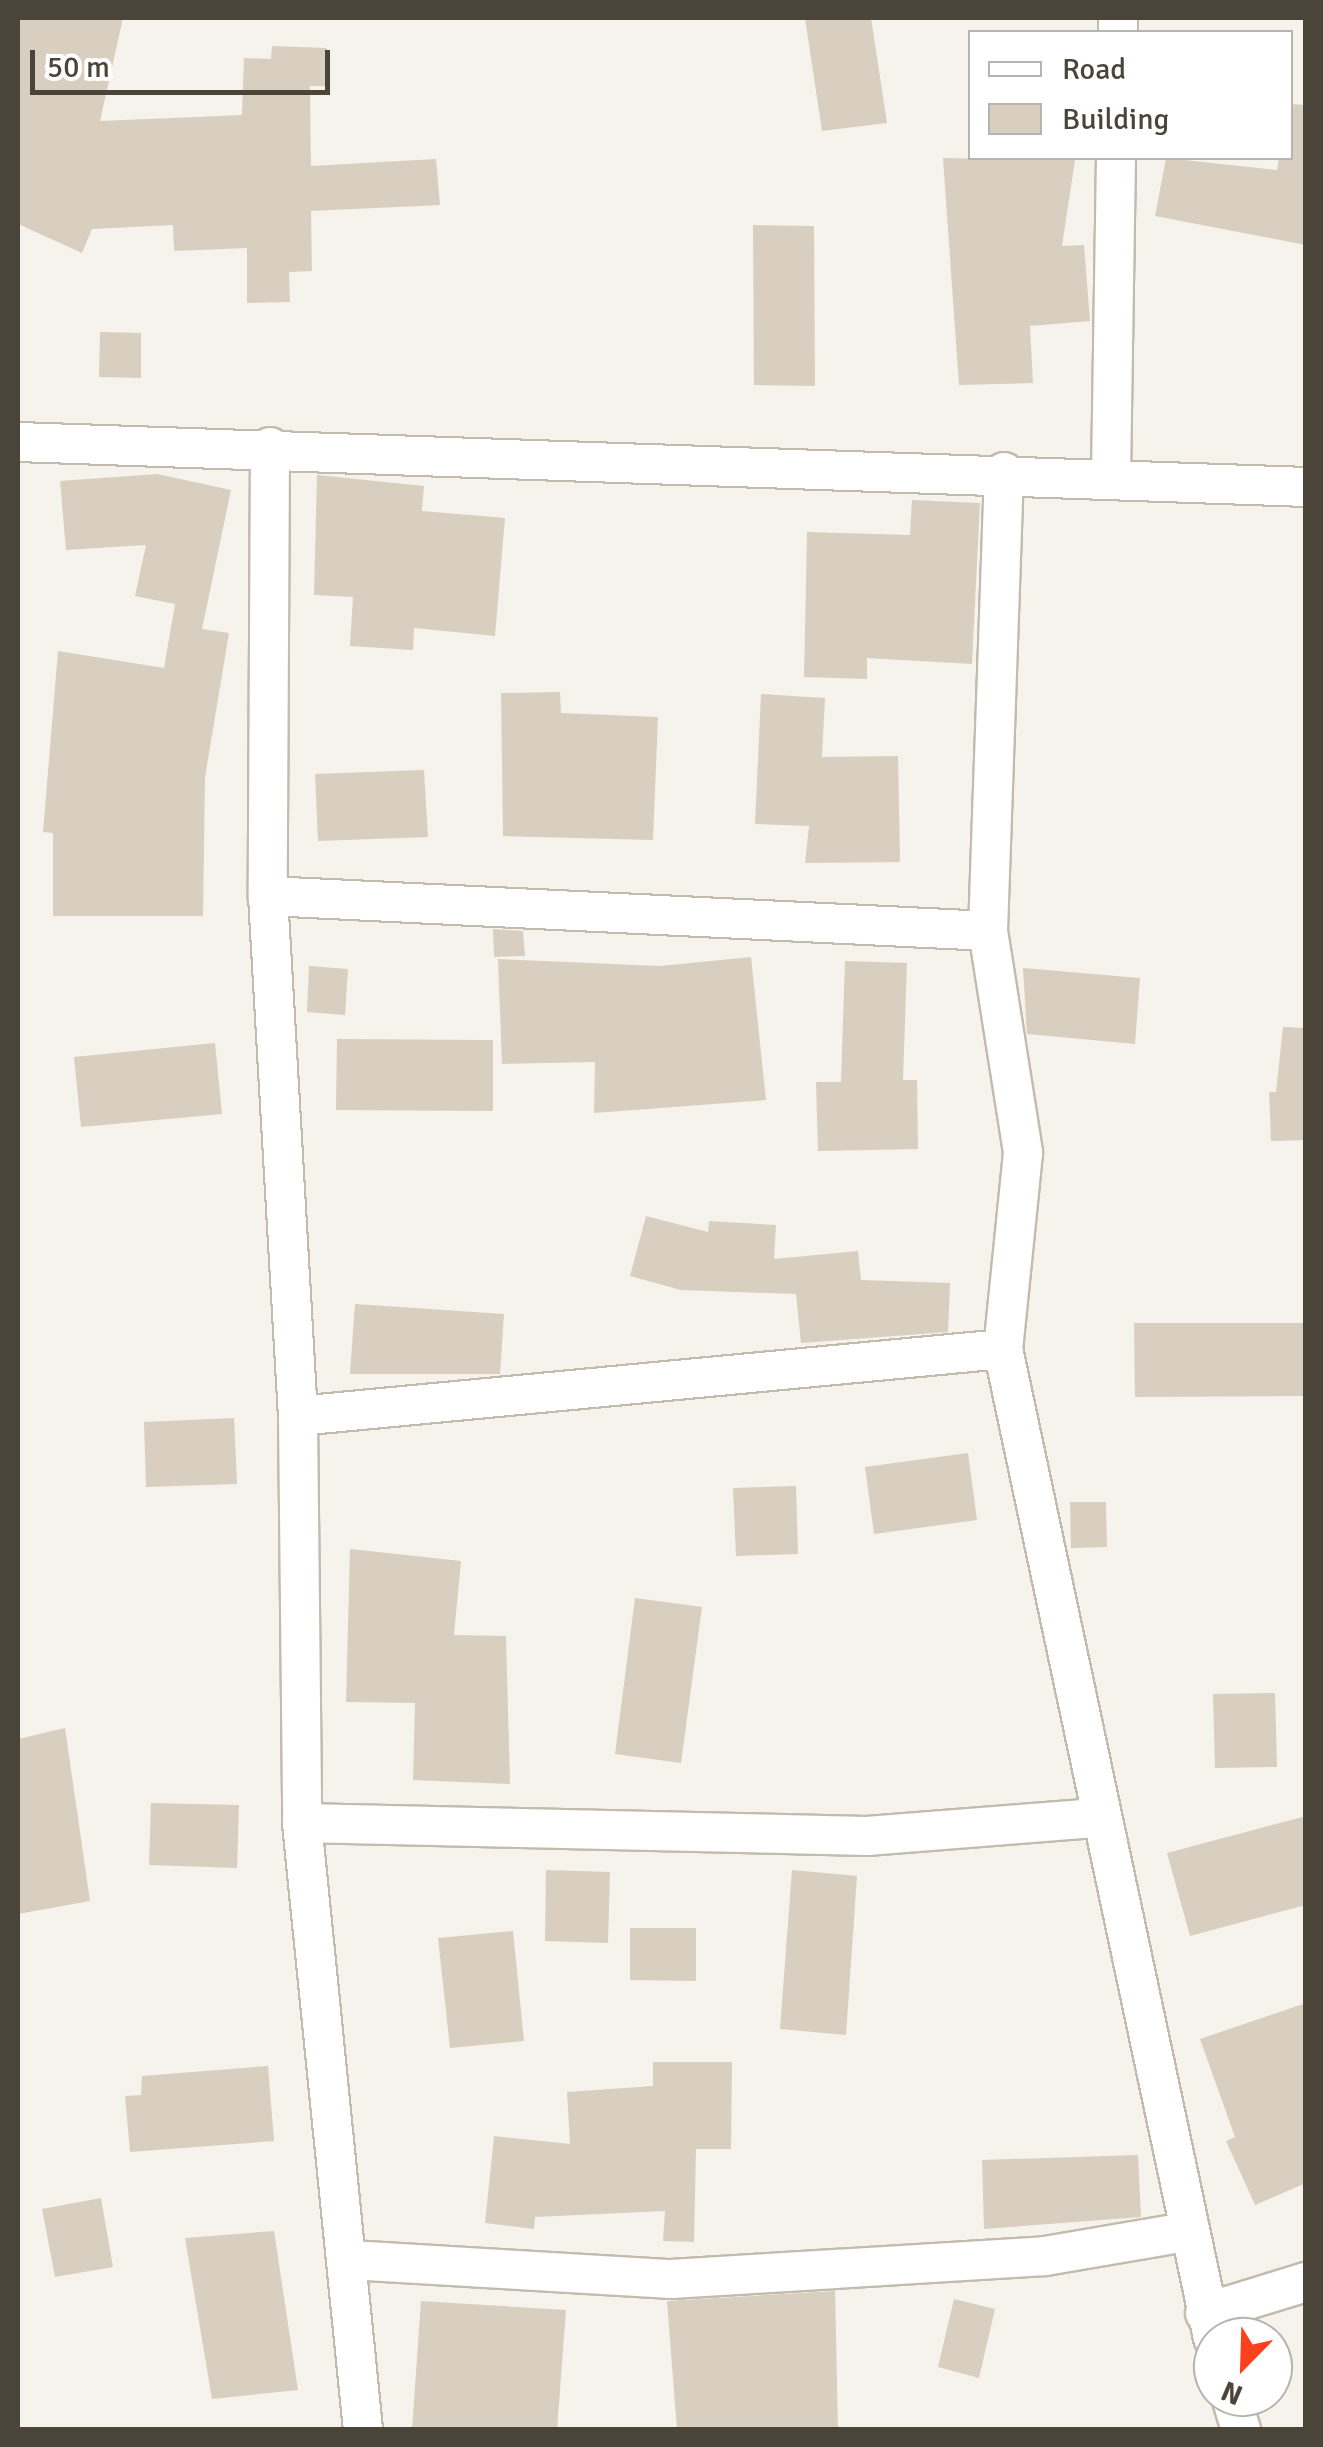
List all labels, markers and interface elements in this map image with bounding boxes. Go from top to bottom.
scale bar [35,30,335,92]
legend [968,30,1293,160]
text: 50 m [47,49,110,86]
text: Road [1062,51,1126,88]
text: Building [1062,101,1169,138]
north arrow [1193,2317,1293,2417]
text: N [1216,2373,1248,2412]

